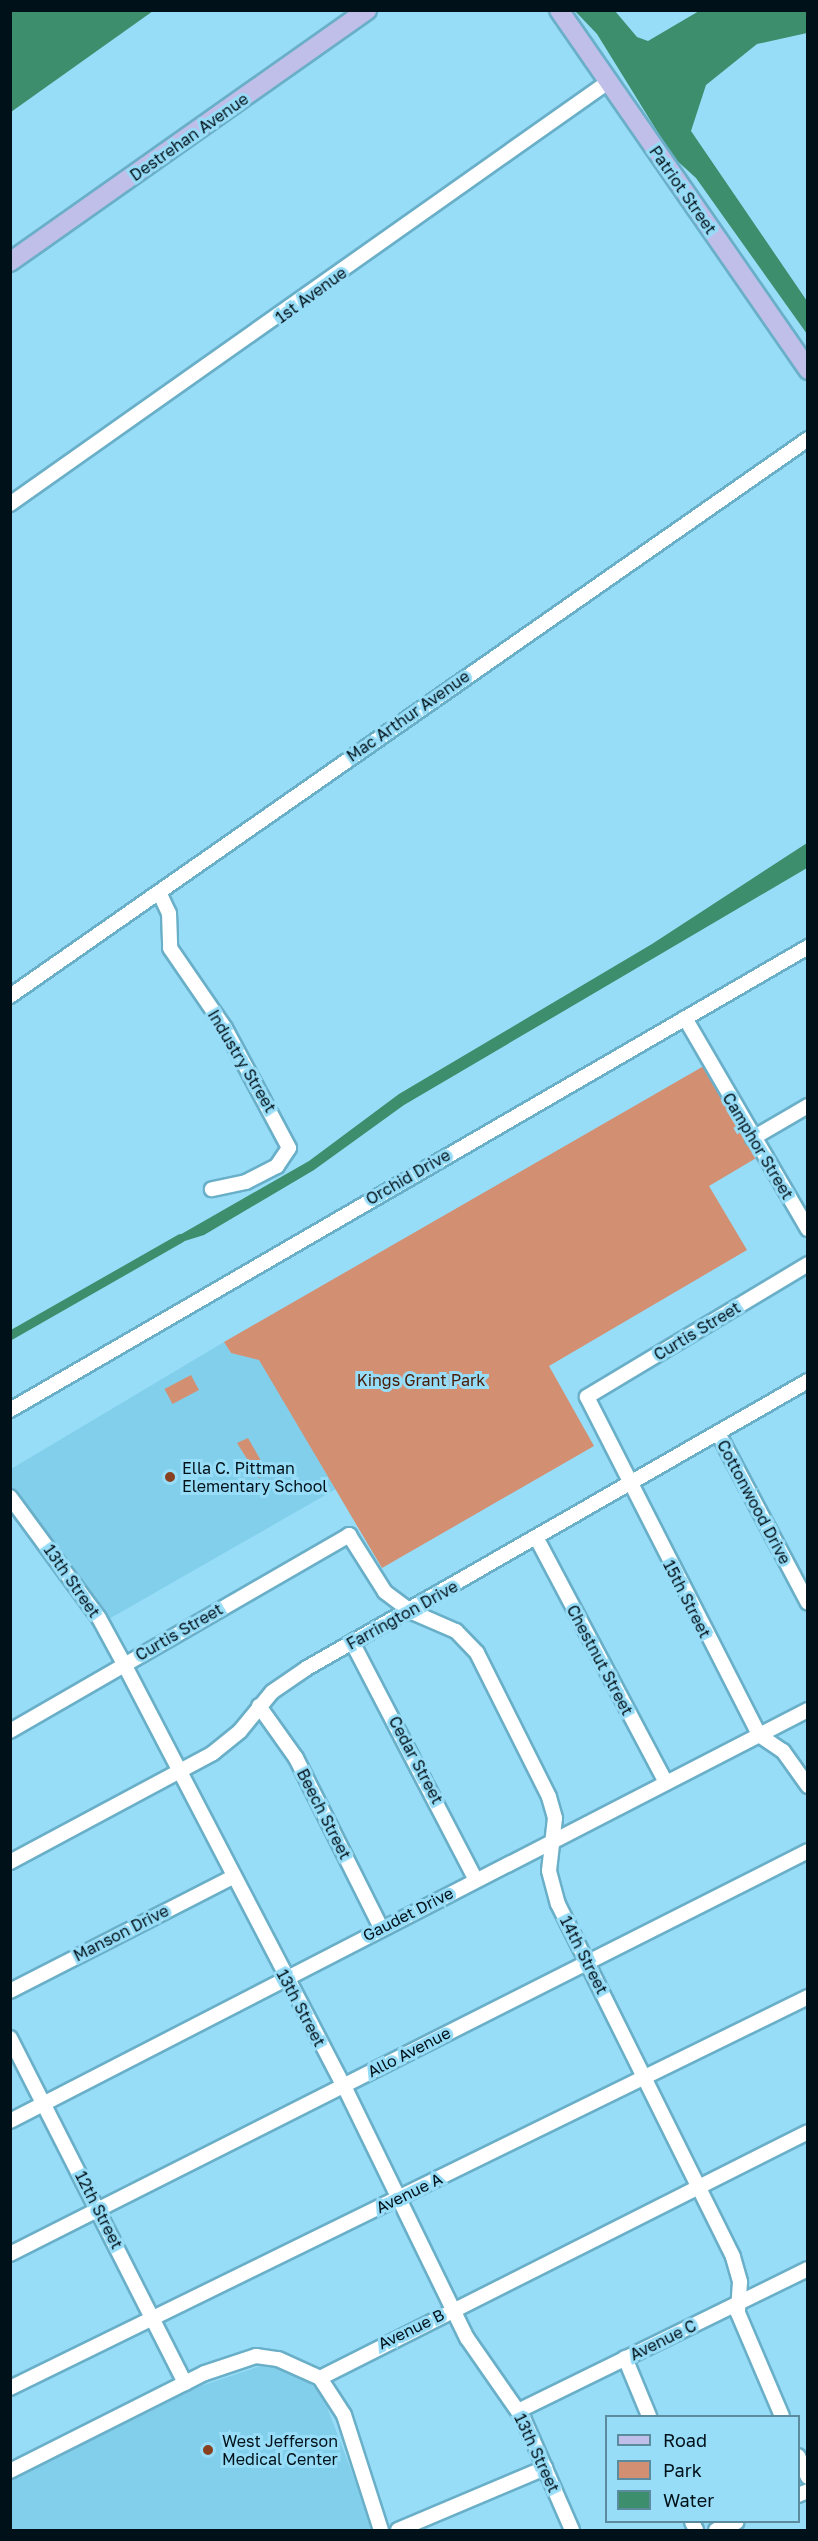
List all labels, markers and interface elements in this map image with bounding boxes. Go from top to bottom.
street label: Destrehan Avenue [126,89,252,185]
street label: Patriot Street [645,142,721,238]
street label: 1st Avenue [272,263,350,327]
street label: Mac Arthur Avenue [343,666,473,766]
street label: Industry Street [204,1006,280,1116]
street label: Camphor Street [719,1089,797,1203]
street label: Orchid Drive [362,1145,454,1209]
street label: Curtis Street [650,1298,744,1364]
park label: Kings Grant Park [357,1370,485,1390]
street label: Cottonwood Drive [713,1437,795,1567]
place label: Ella C. Pittman Elementary School [182,1458,327,1496]
marker: Ella C. Pittman Elementary School [163,1470,177,1484]
street label: 13th Street [40,1541,104,1621]
street label: 15th Street [659,1557,715,1641]
street label: Farrington Drive [343,1577,461,1653]
street label: Curtis Street [132,1599,226,1665]
street label: Chestnut Street [563,1602,637,1718]
street label: Cedar Street [385,1713,447,1807]
street label: Beech Street [293,1765,355,1863]
street label: Gaudet Drive [359,1883,457,1945]
street label: Manson Drive [70,1901,172,1965]
street label: 14th Street [556,1913,612,1997]
street label: 13th Street [273,1966,329,2050]
street label: Allo Avenue [364,2023,454,2081]
street label: 12th Street [71,2168,127,2252]
street label: Avenue A [373,2169,445,2217]
street label: Avenue B [375,2305,447,2353]
street label: Avenue C [627,2316,699,2364]
street label: 13th Street [510,2411,564,2495]
legend [605,2415,800,2523]
text: Road [663,2429,707,2451]
place label: West Jefferson Medical Center [222,2431,338,2469]
marker: West Jefferson Medical Center [199,2441,217,2459]
text: Park [663,2459,702,2481]
text: Water [663,2489,714,2511]

